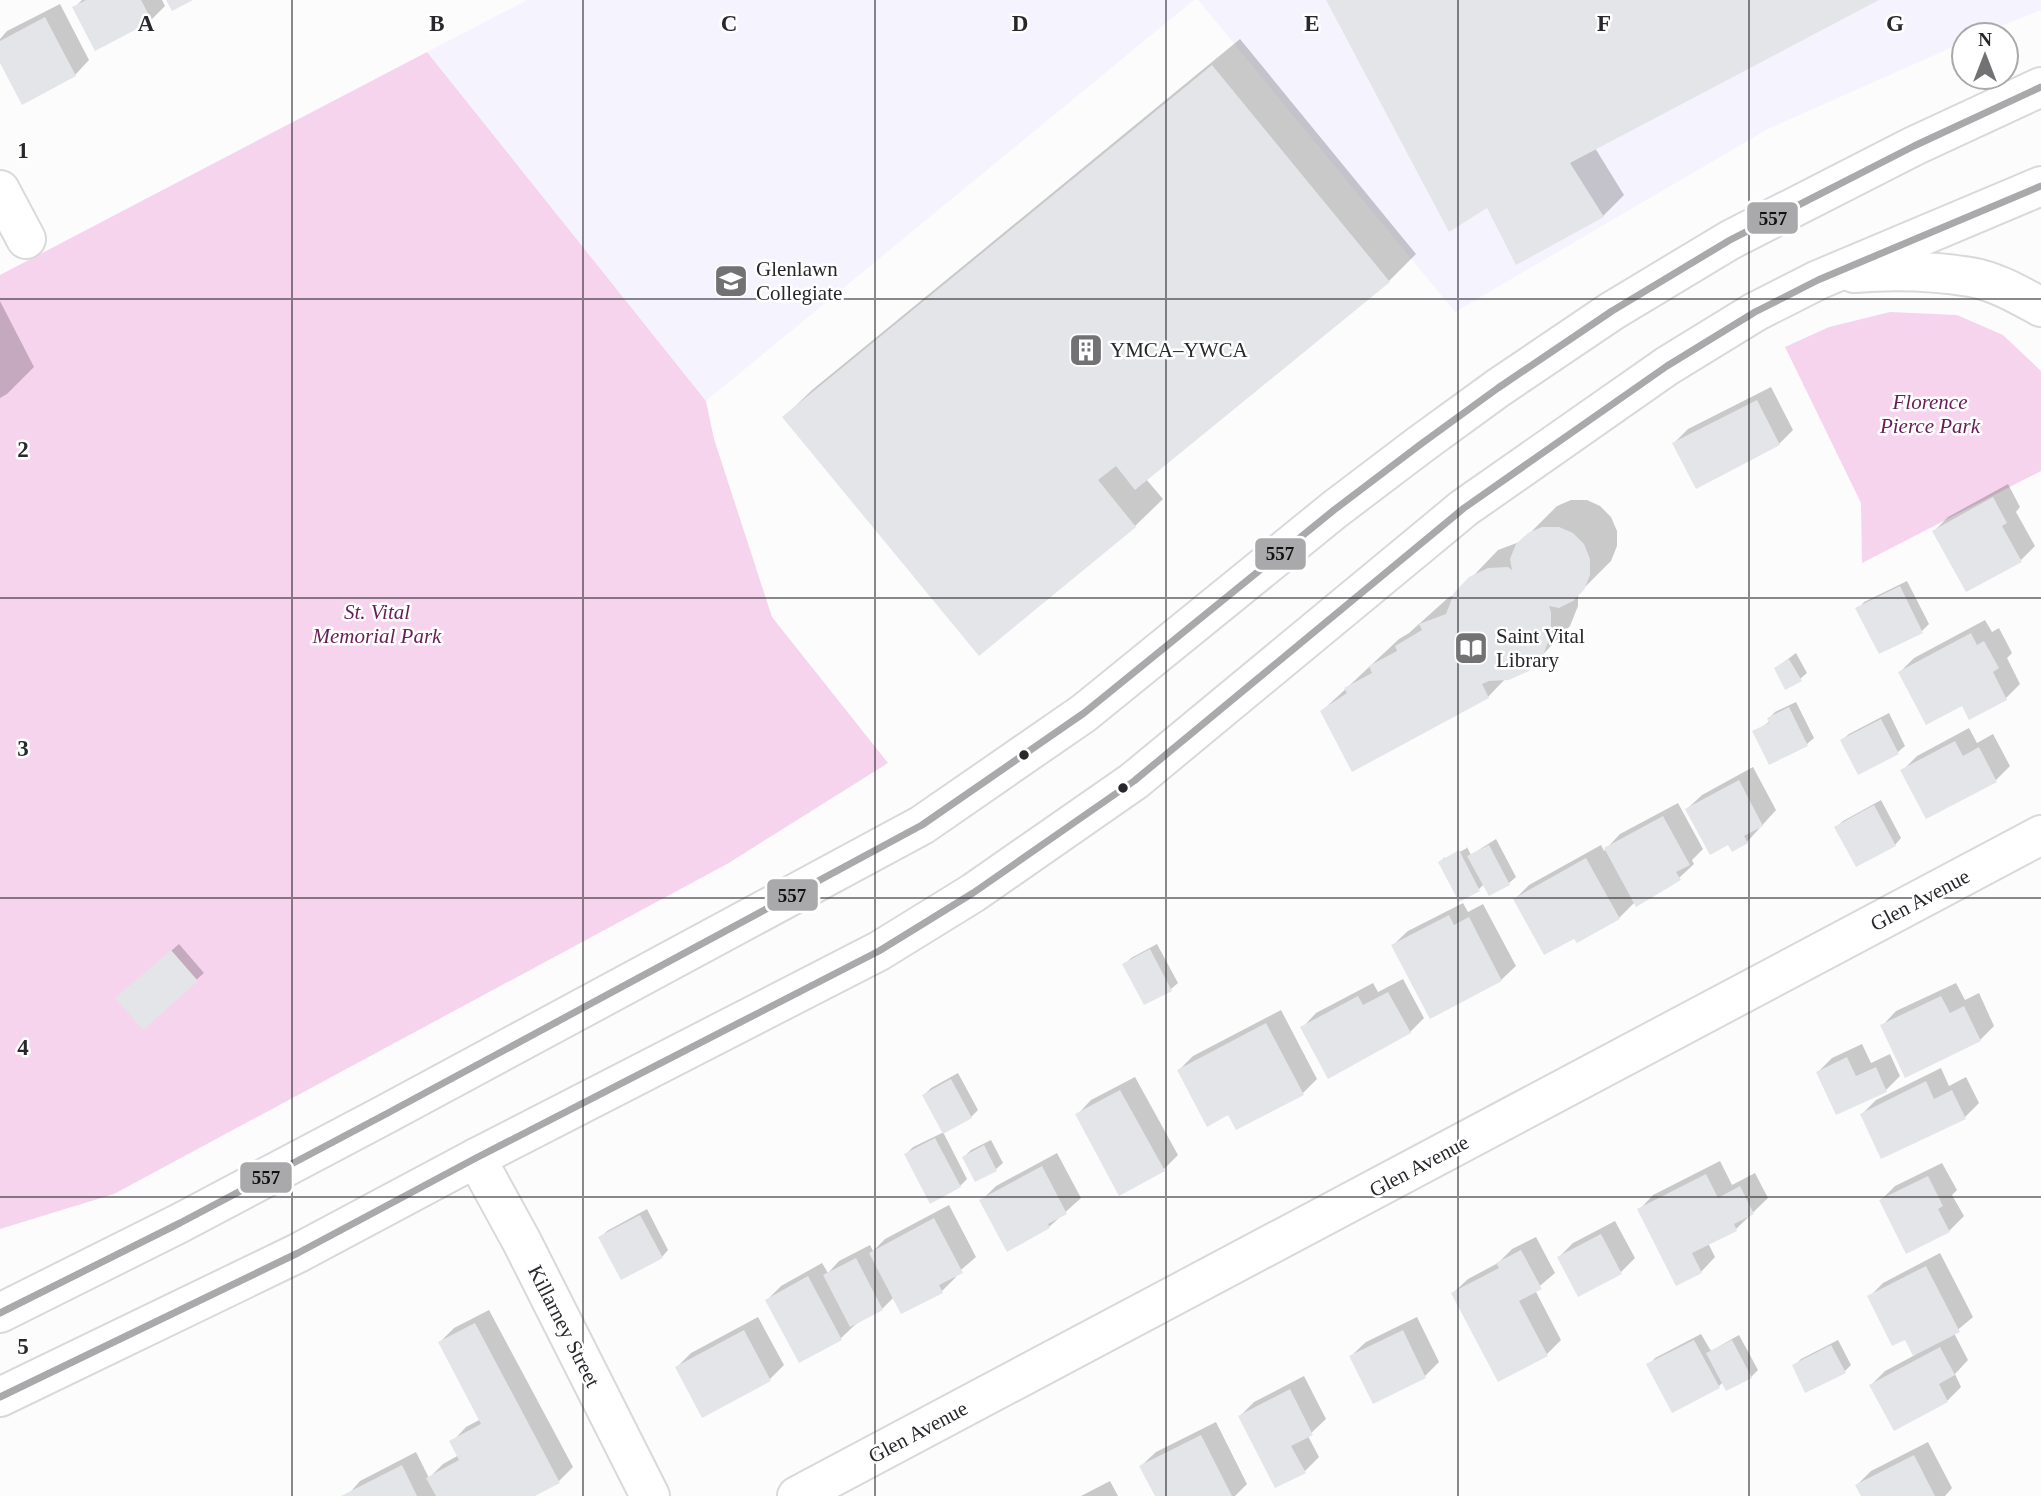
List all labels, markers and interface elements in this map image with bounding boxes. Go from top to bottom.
text: A [138,11,155,36]
text: B [429,11,445,36]
text: C [721,11,737,36]
text: D [1012,11,1028,36]
text: E [1304,11,1320,36]
text: F [1597,11,1611,36]
text: G [1886,11,1904,36]
north arrow [1950,21,2020,91]
text: N [1978,29,1992,50]
text: 1 [17,138,29,163]
line badge: 557 [1746,201,1799,235]
text: 557 [1759,208,1788,229]
place label: Glenlawn Collegiate [756,257,842,305]
school or university icon: Glenlawn Collegiate [712,262,750,300]
building icon: YMCA–YWCA [1067,331,1105,369]
place label: YMCA–YWCA [1110,338,1249,362]
park label: Florence Pierce Park [1879,390,1981,438]
text: 2 [17,437,29,462]
line badge: 557 [1254,537,1307,571]
text: 557 [1266,543,1295,564]
park label: St. Vital Memorial Park [312,600,442,648]
place label: Saint Vital Library [1496,624,1585,672]
library icon: Saint Vital Library [1452,629,1490,667]
text: 3 [17,736,29,761]
unlabelled marker [1017,748,1031,762]
unlabelled marker [1116,781,1130,795]
street label: Glen Avenue [1866,864,1974,936]
line badge: 557 [766,878,819,912]
text: 557 [778,885,807,906]
text: 4 [17,1035,29,1060]
street label: Glen Avenue [1365,1130,1473,1202]
line badge: 557 [239,1161,293,1194]
text: 557 [252,1167,281,1188]
street label: Killarney Street [523,1261,605,1391]
text: 5 [17,1334,29,1359]
street label: Glen Avenue [864,1396,972,1468]

